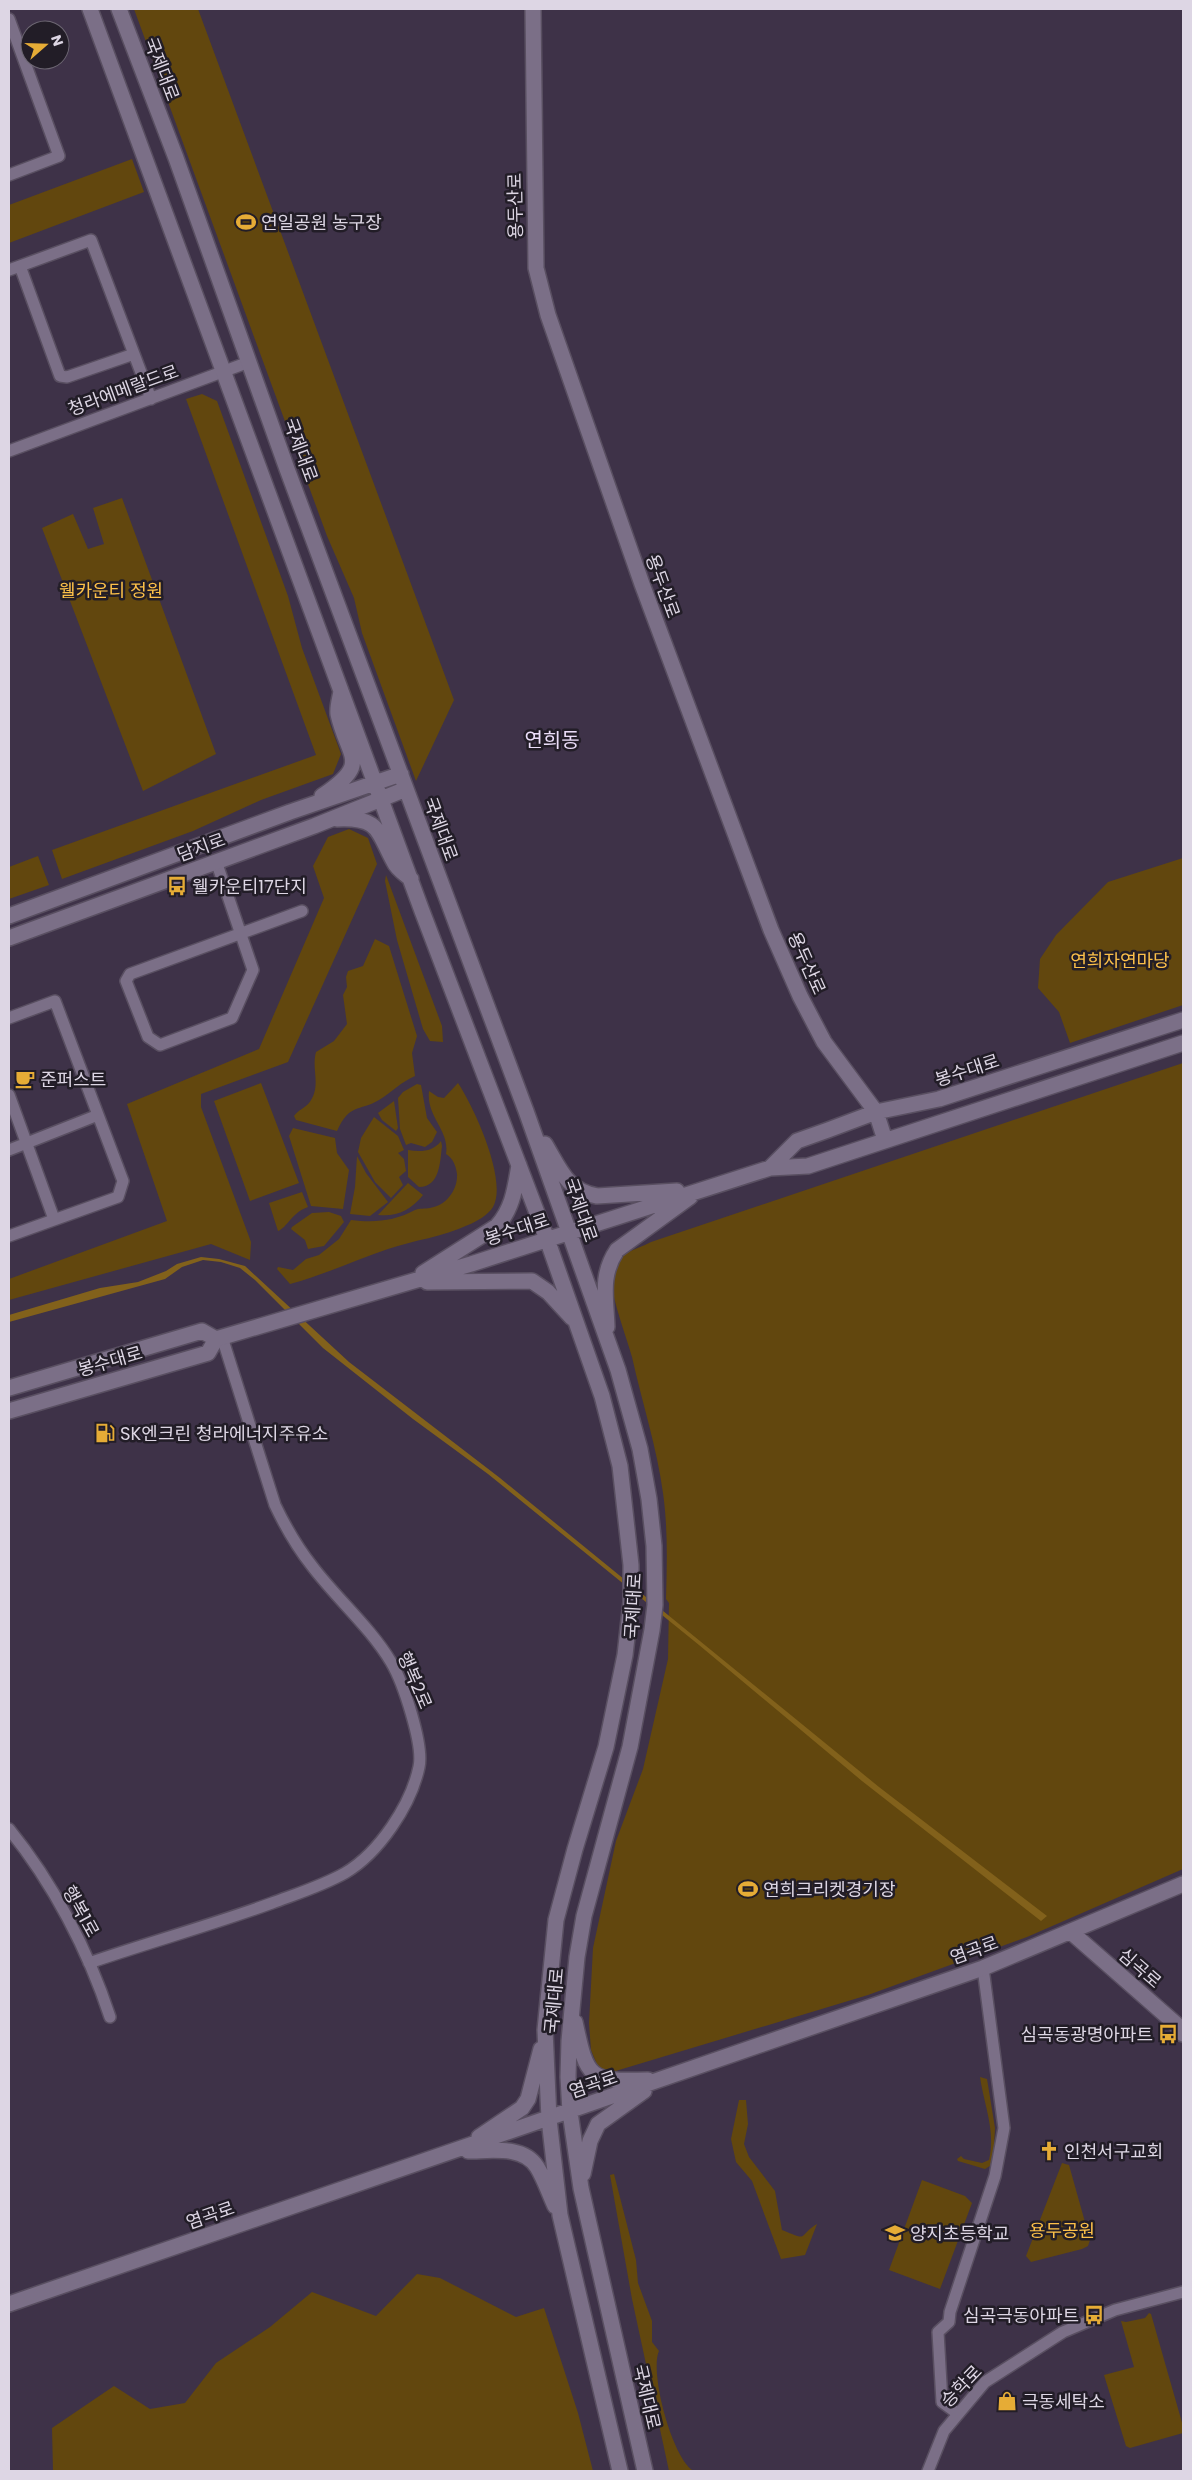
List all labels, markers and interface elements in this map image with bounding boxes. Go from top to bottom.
north arrow [20,20,70,70]
text: N [46,32,68,49]
street label: 국제대로 [138,34,186,104]
street label: 용두산로 [502,173,528,239]
place label: 연일공원 농구장 [261,210,382,235]
sports icon: 연일공원 농구장 [235,211,257,233]
street label: 청라에메랄드로 [64,358,182,422]
street label: 국제대로 [278,415,324,485]
street label: 용두산로 [640,551,686,621]
park label: 웰카운티 정원 [59,578,163,603]
district label: 연희동 [524,726,580,754]
street label: 국제대로 [418,794,464,864]
street label: 담지로 [173,827,229,867]
place label: 웰카운티17단지 [192,874,307,899]
bus stop icon: 웰카운티17단지 [166,875,188,897]
street label: 용두산로 [782,928,832,998]
park label: 연희자연마당 [1070,948,1170,973]
street label: 봉수대로 [932,1048,1002,1092]
place label: 준퍼스트 [40,1067,106,1092]
cafe icon: 준퍼스트 [14,1068,36,1090]
street label: 국제대로 [558,1175,604,1245]
street label: 봉수대로 [482,1207,552,1251]
street label: 봉수대로 [75,1340,145,1382]
place label: SK엔크린 청라에너지주유소 [120,1421,328,1446]
fuel station icon: SK엔크린 청라에너지주유소 [94,1422,116,1444]
street label: 국제대로 [619,1572,647,1640]
street label: 행복2로 [392,1647,438,1713]
place label: 연희크리켓경기장 [763,1877,895,1902]
sports icon: 연희크리켓경기장 [737,1878,759,1900]
street label: 행복1로 [57,1881,105,1941]
street label: 염곡로 [946,1930,1002,1970]
street label: 심곡로 [1113,1942,1167,1994]
street label: 국제대로 [539,1967,569,2035]
place label: 심곡동광명아파트 [1021,2022,1153,2047]
bus stop icon: 심곡동광명아파트 [1157,2023,1179,2045]
street label: 염곡로 [565,2064,621,2104]
place label: 인천서구교회 [1064,2139,1163,2164]
church icon: 인천서구교회 [1038,2140,1060,2162]
street label: 염곡로 [182,2195,238,2235]
park label: 용두공원 [1029,2218,1095,2243]
place label: 양지초등학교 [910,2221,1009,2246]
school or university icon: 양지초등학교 [884,2222,906,2244]
place label: 심곡극동아파트 [963,2303,1079,2328]
bus stop icon: 심곡극동아파트 [1083,2304,1105,2326]
street label: 승학로 [935,2359,987,2413]
street label: 국제대로 [627,2362,667,2432]
place label: 극동세탁소 [1022,2389,1105,2414]
shop icon: 극동세탁소 [996,2390,1018,2412]

